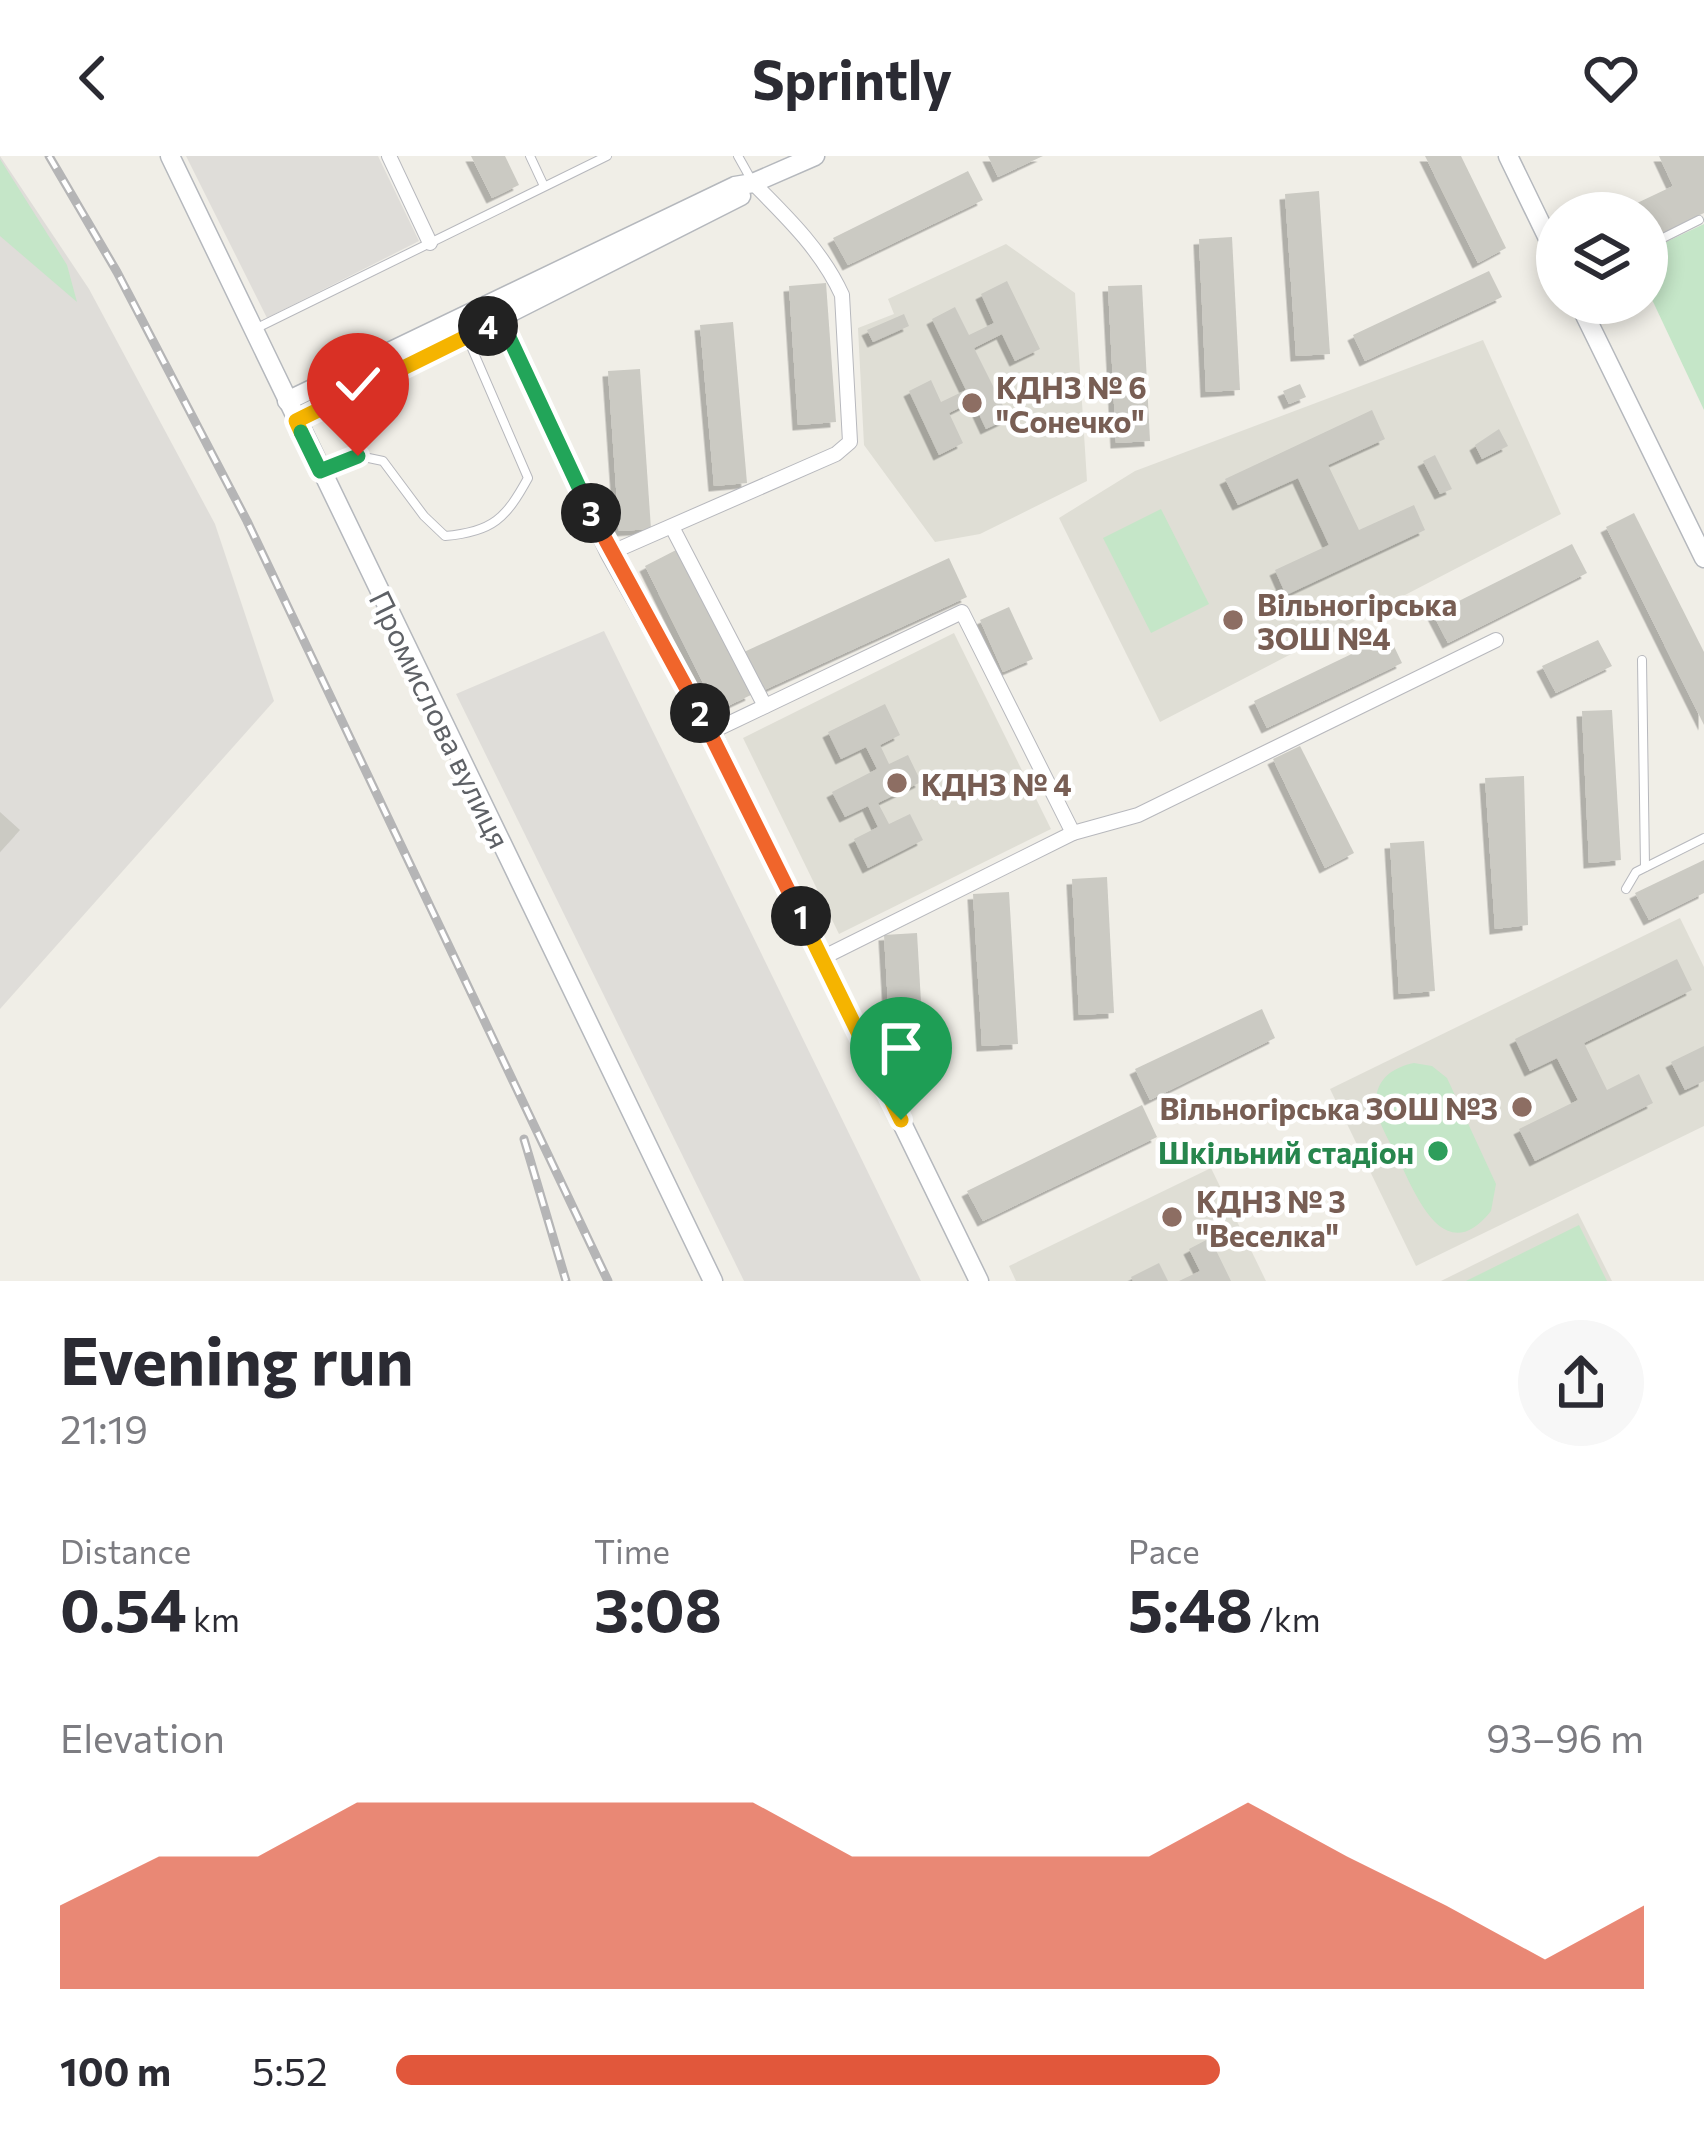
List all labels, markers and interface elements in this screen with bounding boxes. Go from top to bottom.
icon: back [60,45,126,111]
text: Sprintly [752,45,952,111]
icon: heart [1578,45,1644,111]
map controls [1536,192,1668,324]
button: layers [1536,192,1668,324]
pin: 4 [458,296,518,356]
text: 4 [478,305,498,346]
pin [307,333,409,456]
icon: check [325,351,391,417]
place label: КДНЗ № 6 "Сонечко" [996,368,1147,439]
marker: КДНЗ № 6 "Сонечко" [959,390,985,416]
pin: 3 [561,483,621,543]
text: 3 [581,492,601,533]
street label: Промислова вулиця [363,584,519,854]
place label: Вільногірська ЗОШ №4 [1257,585,1457,656]
marker: Вільногірська ЗОШ №4 [1220,607,1246,633]
pin: 2 [670,683,730,743]
text: 2 [691,692,709,733]
place label: КДНЗ № 4 [921,765,1072,802]
marker: КДНЗ № 4 [884,770,910,796]
pin: 1 [771,886,831,946]
text: 1 [794,895,808,936]
pin [850,997,952,1120]
icon: arrive [868,1015,934,1081]
place label: Вільногірська ЗОШ №3 [1159,1089,1498,1126]
marker: Вільногірська ЗОШ №3 [1509,1094,1535,1120]
place label: Шкільний стадіон [1158,1133,1414,1170]
marker: Шкільний стадіон [1425,1138,1451,1164]
place label: КДНЗ № 3 "Веселка" [1196,1182,1346,1253]
marker: КДНЗ № 3 "Веселка" [1159,1204,1185,1230]
text: Evening run [60,1318,414,1399]
button: share [1518,1320,1644,1446]
text: 21:19 [60,1404,148,1452]
text: Distance [60,1530,191,1571]
text: Time [594,1530,670,1571]
text: Pace [1128,1530,1200,1571]
text: 0.54 [60,1571,187,1644]
text: 3:08 [594,1571,722,1644]
text: 5:48 [1128,1571,1253,1644]
text: km [187,1598,240,1639]
text: /km [1253,1598,1320,1639]
text: Elevation [60,1713,225,1761]
text: 93–96 m [1486,1713,1644,1761]
text: 100 m [60,2046,171,2094]
text: 5:52 [252,2046,328,2094]

